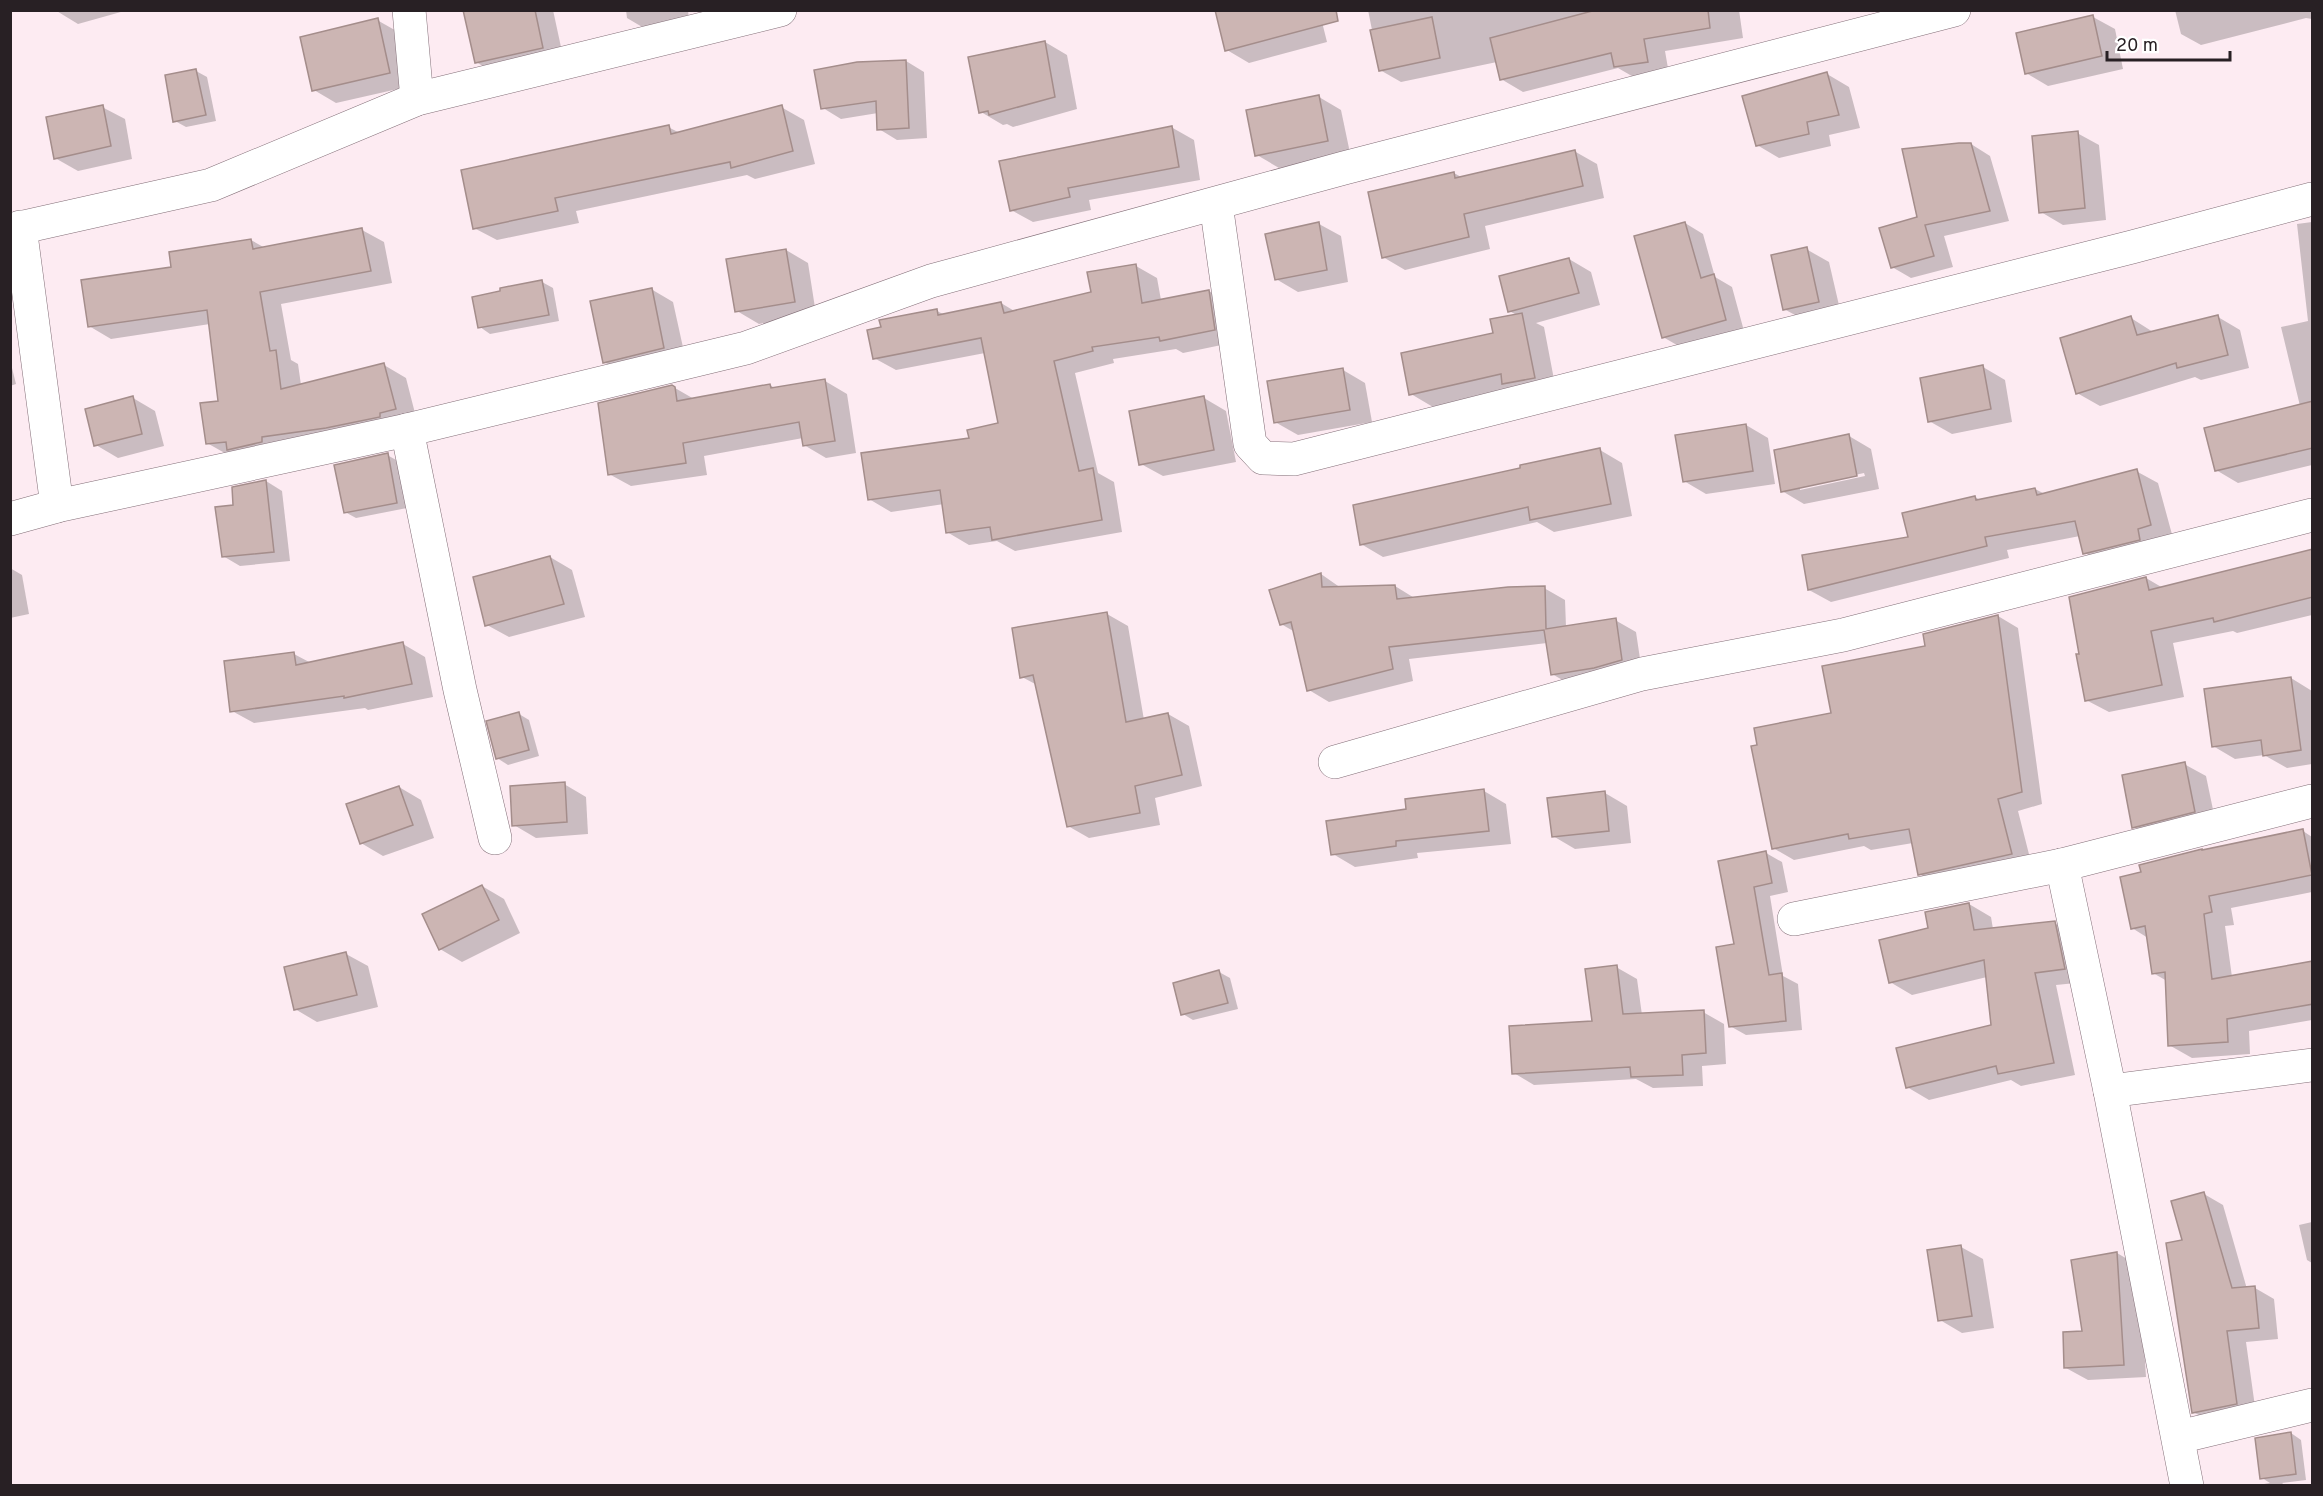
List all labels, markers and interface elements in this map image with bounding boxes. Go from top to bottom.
scale bar [2107,24,2230,62]
text: 20 m [2116,35,2158,58]

